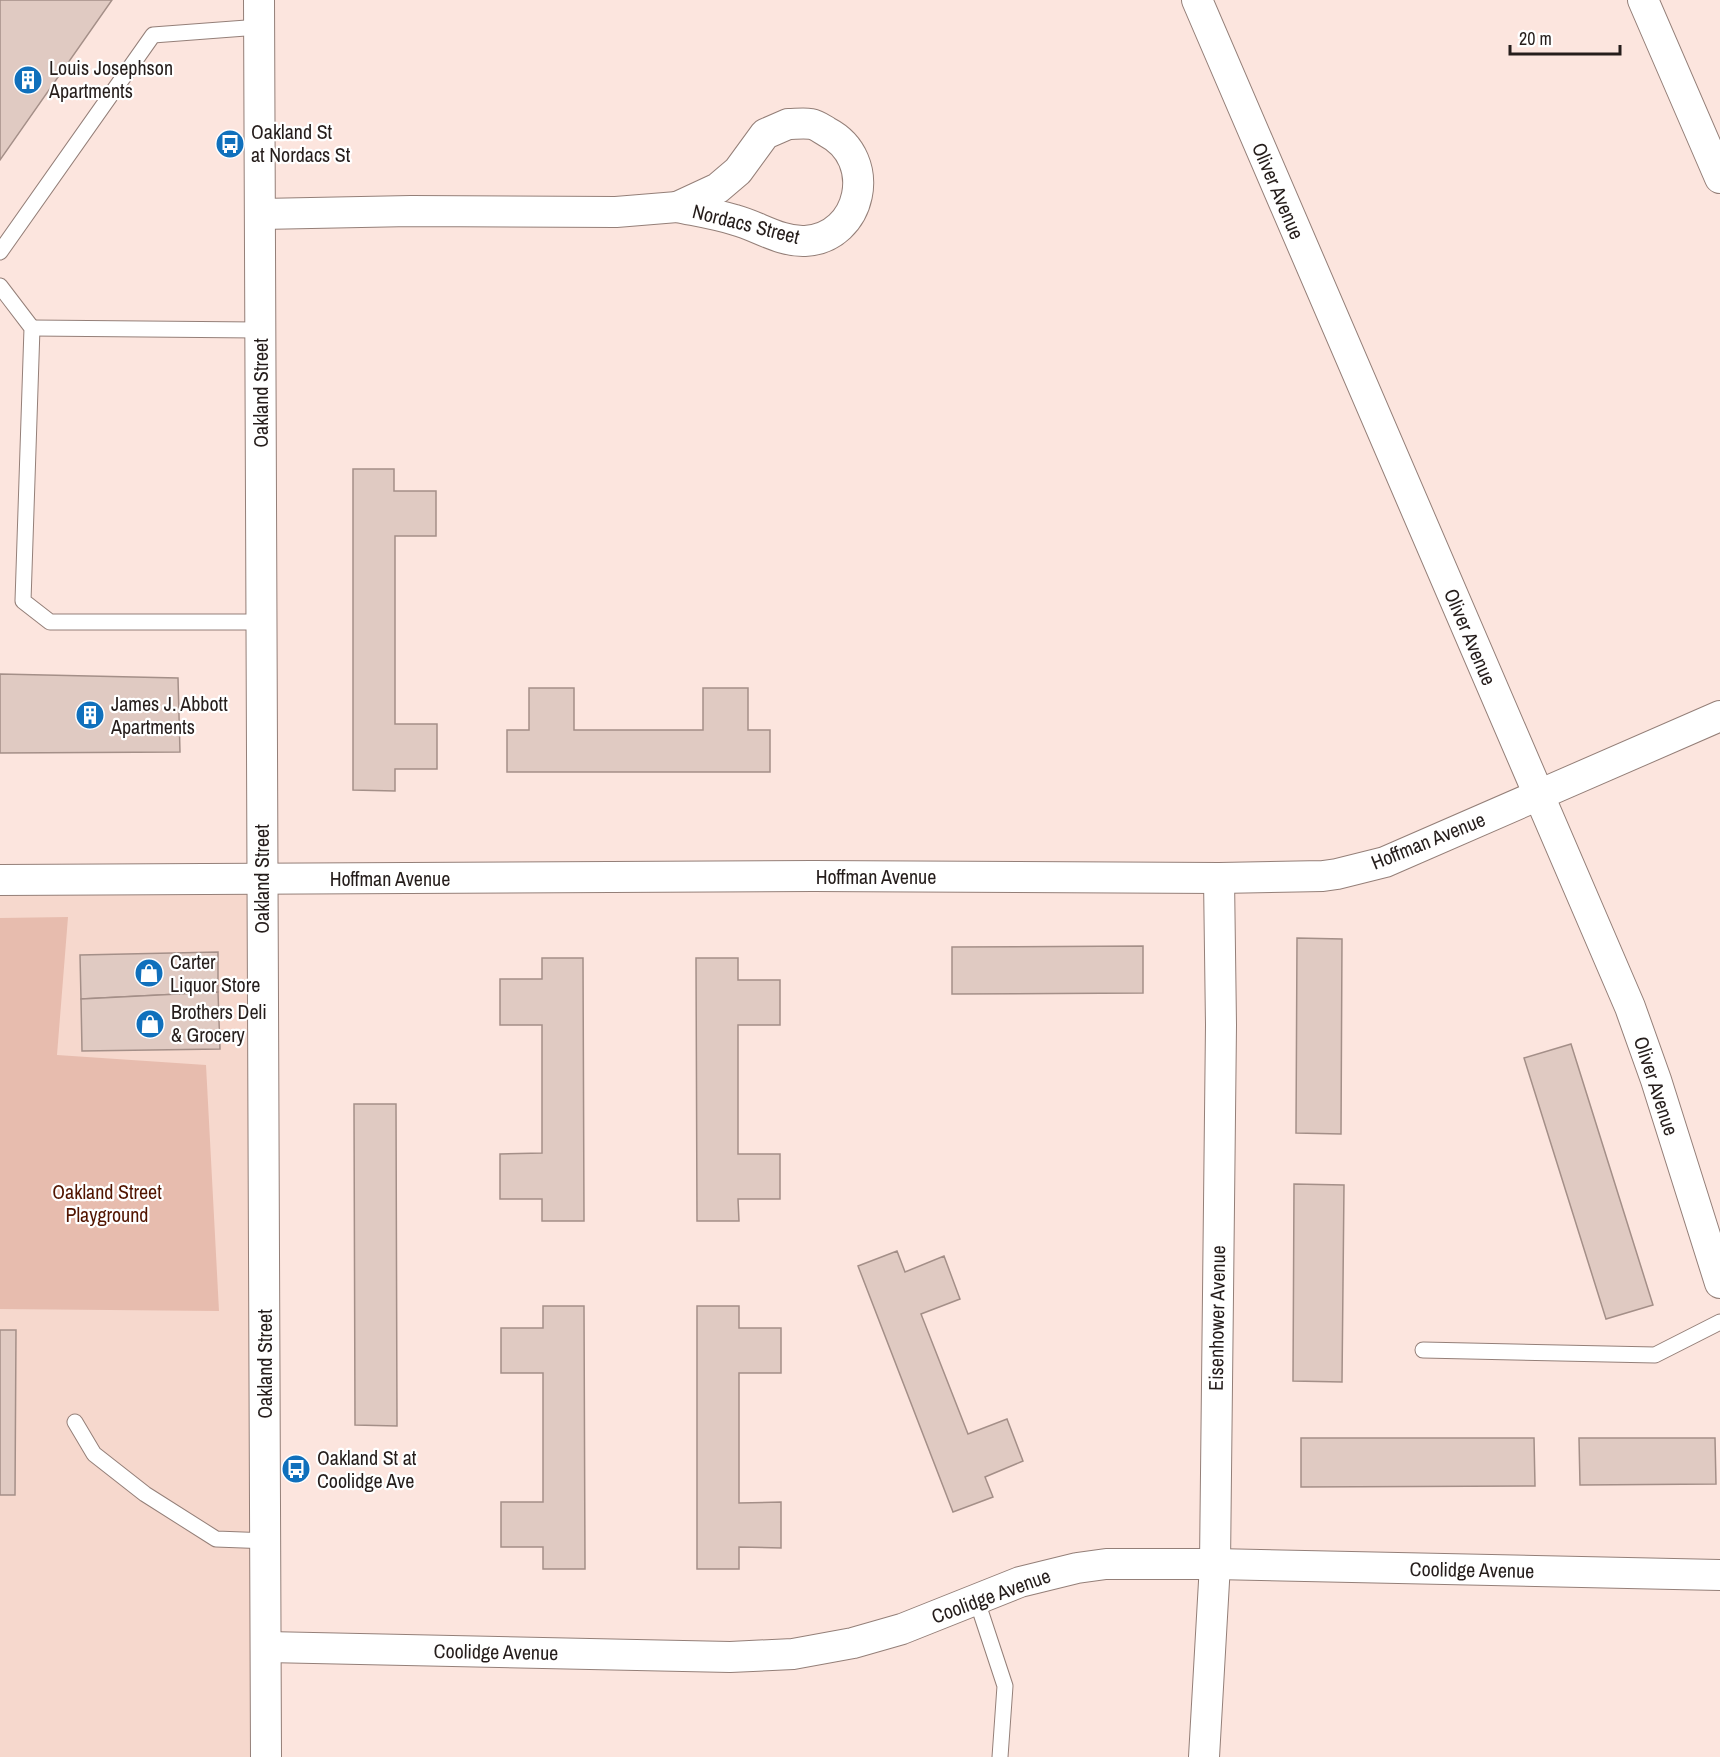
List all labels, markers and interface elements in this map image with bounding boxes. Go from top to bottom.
scale bar [1510,18,1620,56]
text: 20 m [1519,26,1552,51]
place label: Louis Josephson Apartments [48,54,173,104]
building icon: Louis Josephson Apartments [12,64,44,96]
place label: Oakland St at Nordacs St [251,118,351,168]
bus stop icon: Oakland St at Nordacs St [214,128,246,160]
street label: Oliver Avenue [1246,138,1311,243]
street label: Nordacs Street [690,197,803,250]
street label: Oakland Street [247,338,274,448]
street label: Oliver Avenue [1438,584,1503,689]
place label: James J. Abbott Apartments [110,690,228,740]
building icon: James J. Abbott Apartments [74,699,106,731]
street label: Hoffman Avenue [1367,805,1489,876]
street label: Oakland Street [248,824,275,934]
street label: Hoffman Avenue [816,863,936,890]
street label: Hoffman Avenue [330,865,450,892]
place label: Carter Liquor Store [170,948,260,998]
shop icon: Carter Liquor Store [133,957,165,989]
place label: Brothers Deli & Grocery [171,998,267,1048]
shop icon: Brothers Deli & Grocery [134,1008,166,1040]
street label: Oliver Avenue [1628,1033,1685,1139]
park label: Oakland Street Playground [52,1178,162,1228]
street label: Eisenhower Avenue [1202,1245,1231,1391]
street label: Oakland Street [251,1309,278,1419]
place label: Oakland St at Coolidge Ave [317,1444,417,1494]
bus stop icon: Oakland St at Coolidge Ave [280,1453,312,1485]
street label: Coolidge Avenue [1409,1555,1535,1584]
street label: Coolidge Avenue [928,1562,1054,1630]
street label: Coolidge Avenue [433,1637,559,1666]

